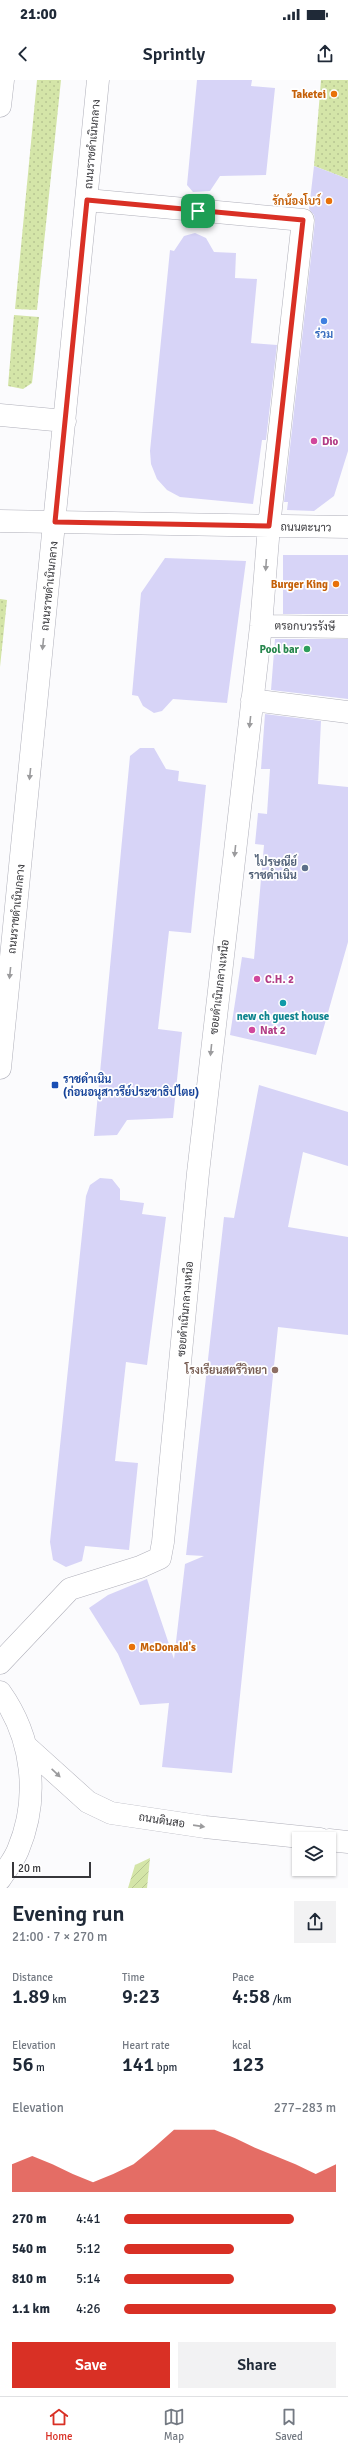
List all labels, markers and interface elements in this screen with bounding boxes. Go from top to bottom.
text: 21:00 [20,5,57,23]
icon: back [12,43,34,65]
text: Sprintly [143,43,205,65]
icon: share [314,43,336,65]
place label: Taketei [292,88,326,101]
marker: Taketei [329,89,339,99]
street label: ถนนราชดำเนินกลาง [81,99,103,189]
place label: รักน้องโบว์ [272,193,322,208]
pin [181,194,215,228]
marker: รักน้องโบว์ [324,196,334,206]
icon: arrive [187,200,209,222]
marker: ร่วม [319,316,329,326]
place label: ร่วม [315,327,333,341]
place label: Dio [322,435,339,448]
marker: Dio [309,436,319,446]
street label: ถนนตะนาว [280,521,332,534]
street label: ถนนราชดำเนินกลาง [37,540,61,632]
one-way arrow [262,559,269,571]
place label: Burger King [271,578,328,591]
marker: Burger King [331,579,341,589]
street label: ตรอกบวรรังษี [275,617,336,634]
one-way arrow [40,638,46,650]
place label: Pool bar [260,643,300,656]
marker: Pool bar [302,644,312,654]
one-way arrow [246,716,253,728]
one-way arrow [27,768,34,780]
one-way arrow [232,845,238,857]
place label: ไปรษณีย์ ราชดำเนิน [249,854,298,882]
street label: ถนนราชดำเนินกลาง [4,863,28,955]
marker: ไปรษณีย์ ราชดำเนิน [300,863,310,873]
street label: ซอยดำเนินกลางเหนือ [206,939,232,1035]
one-way arrow [7,967,13,979]
place label: C.H. 2 [265,973,294,986]
marker: C.H. 2 [252,974,262,984]
marker: new ch guest house [278,998,288,1008]
place label: new ch guest house [237,1010,330,1023]
place label: Nat 2 [260,1024,286,1037]
marker: Nat 2 [247,1025,257,1035]
one-way arrow [208,1044,215,1056]
place label: ราชดำเนิน (ก่อนอนุสาวรีย์ประชาธิปไตย) [63,1072,199,1100]
marker: ราชดำเนิน (ก่อนอนุสาวรีย์ประชาธิปไตย) [50,1080,60,1090]
street label: ซอยดำเนินกลางเหนือ [174,1261,196,1357]
place label: โรงเรียนสตรีวิทยา [184,1362,267,1377]
marker: โรงเรียนสตรีวิทยา [270,1365,280,1375]
place label: McDonald's [140,1641,196,1654]
marker: McDonald's [127,1642,137,1652]
one-way arrow [51,1768,61,1778]
street label: ถนนดินสอ [138,1810,186,1831]
one-way arrow [193,1823,205,1829]
map controls [292,1832,336,1876]
button: layers [292,1832,336,1876]
scale bar [12,1860,91,1879]
text: 20 m [18,1862,41,1875]
text: Evening run [12,1900,125,1927]
button: share [294,1901,336,1943]
text: 21:00 · 7 × 270 m [12,1929,107,1945]
text: Distance [12,1971,53,1984]
text: Time [122,1971,145,1984]
text: Pace [232,1971,254,1984]
text: 1.89 [12,1984,50,2009]
text: 9:23 [122,1984,160,2009]
text: 4:58 [232,1984,270,2009]
text: km [50,1993,67,2006]
text: /km [270,1993,291,2006]
text: Elevation [12,2039,56,2052]
text: Heart rate [122,2039,170,2052]
text: kcal [232,2039,251,2052]
text: 56 [12,2052,34,2077]
text: 141 [122,2052,154,2077]
text: 123 [232,2052,264,2077]
text: m [34,2061,45,2074]
text: bpm [154,2061,177,2074]
text: Elevation [12,2100,64,2116]
text: 277–283 m [274,2100,336,2116]
text: 270 m [12,2211,46,2227]
text: 4:41 [76,2211,101,2227]
text: 540 m [12,2241,46,2257]
text: 5:12 [76,2241,101,2257]
text: 810 m [12,2271,46,2287]
text: 5:14 [76,2271,101,2287]
text: 1.1 km [12,2301,50,2317]
text: 4:26 [76,2301,101,2317]
button: Save [12,2342,170,2388]
button: Share [178,2342,336,2388]
tab: Home [45,2406,73,2443]
tab: Map [163,2406,185,2443]
tab: Saved [275,2406,303,2443]

